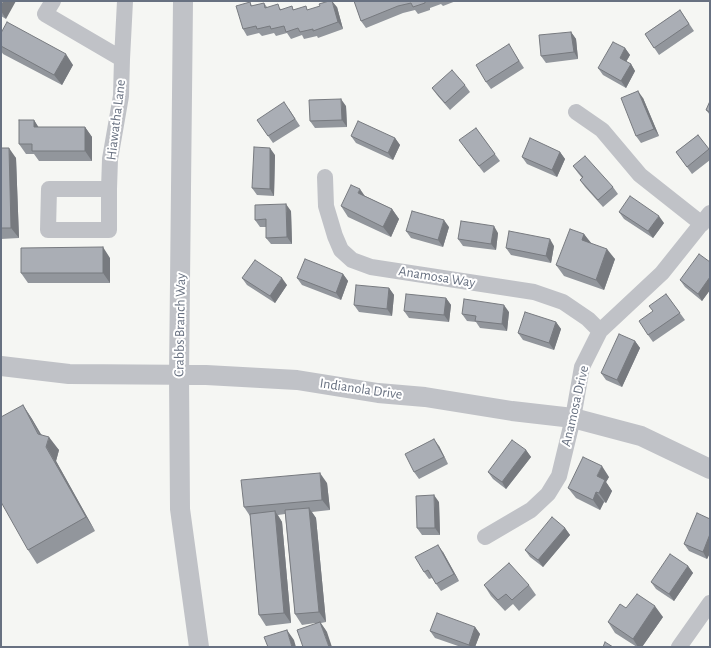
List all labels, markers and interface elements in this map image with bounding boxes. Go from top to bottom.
street label: Hiawatha Lane [103,79,129,161]
street label: Anamosa Way [397,263,477,291]
street label: Crabbs Branch Way [171,273,189,377]
street label: Anamosa Drive [558,364,592,448]
street label: Indianola Drive [319,375,403,403]

